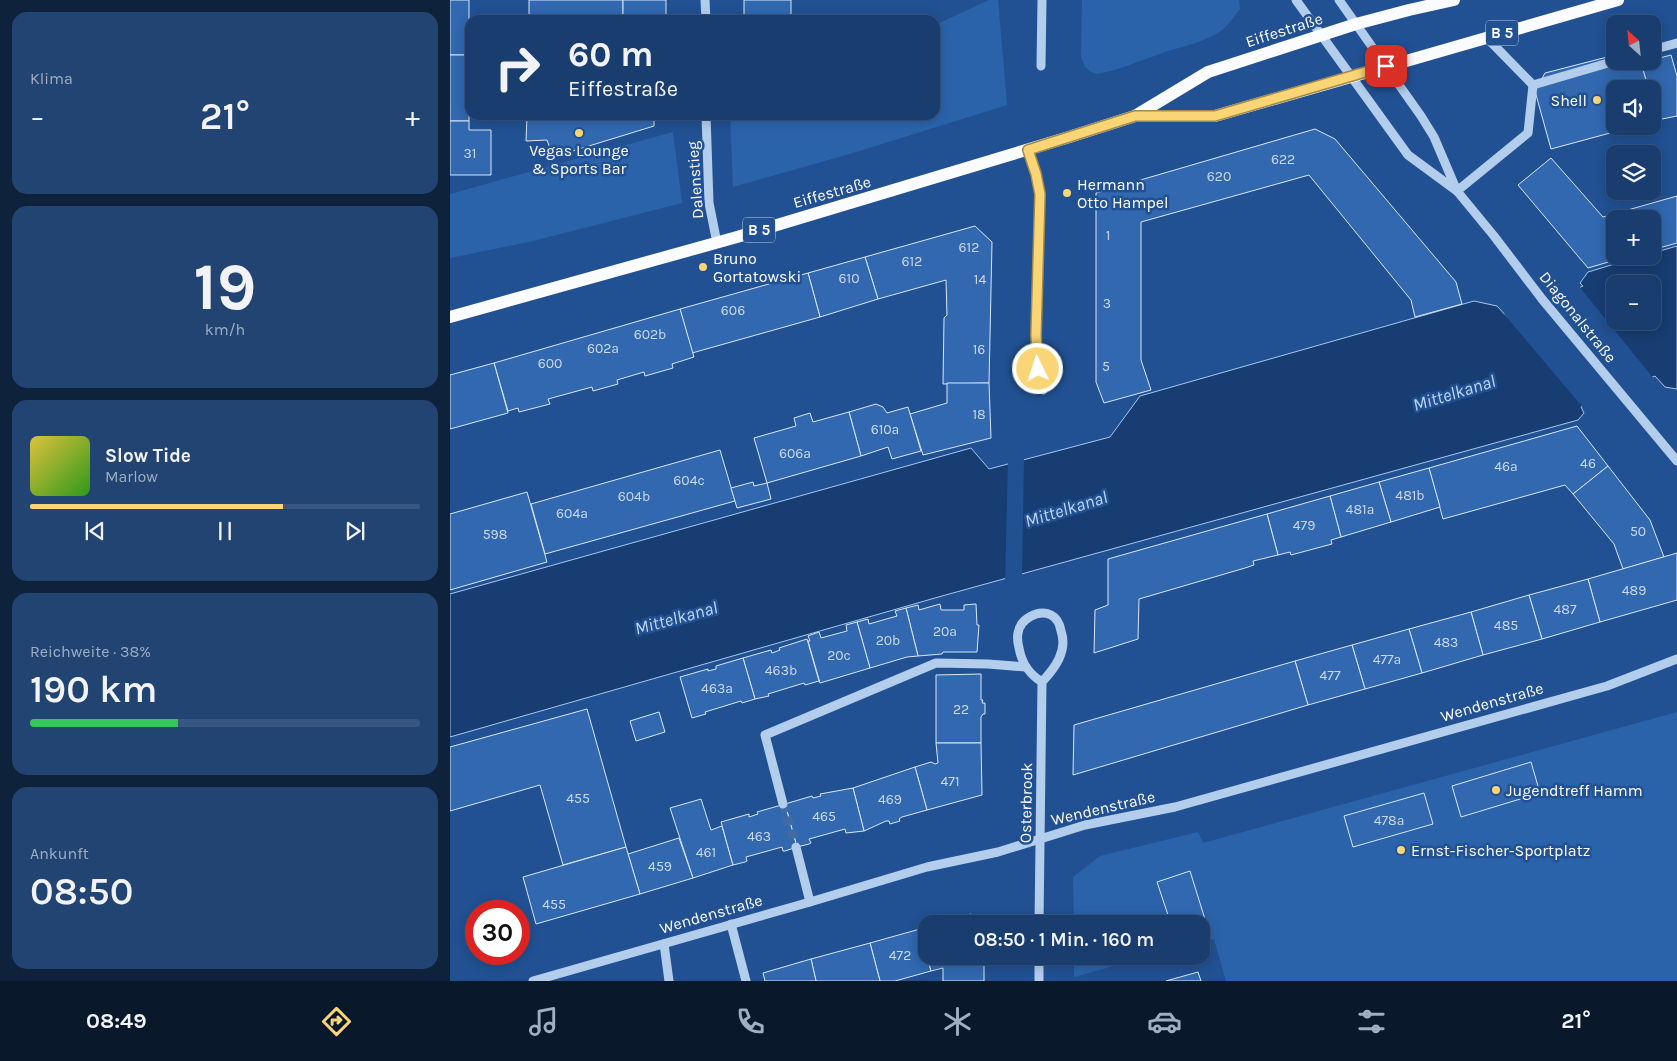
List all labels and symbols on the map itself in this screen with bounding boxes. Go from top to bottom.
street label: Eiffestraße [1243,9,1325,51]
north arrow [1606,15,1661,70]
road number: B 5 [1486,20,1518,46]
pin [1365,45,1407,87]
place label: Shell [1550,91,1587,110]
marker: Shell [1591,94,1603,106]
marker: Vegas Lounge & Sports Bar [573,127,585,139]
street label: Dalenstieg [683,140,707,220]
place label: Vegas Lounge & Sports Bar [529,141,629,178]
house number: 31 [464,145,476,162]
house number: 622 [1271,151,1295,168]
house number: 620 [1207,168,1231,185]
street label: Eiffestraße [791,172,873,212]
place label: Hermann Otto Hampel [1077,175,1168,212]
marker: Hermann Otto Hampel [1061,187,1073,199]
road number: B 5 [743,218,775,242]
house number: 1 [1106,227,1110,244]
house number: 612 [959,239,979,256]
place label: Bruno Gortatowski [713,249,801,286]
house number: 612 [902,253,922,270]
marker: Bruno Gortatowski [697,261,709,273]
street label: Diagonalstraße [1535,268,1621,366]
house number: 610 [839,270,859,287]
house number: 14 [974,271,986,288]
house number: 3 [1103,295,1111,312]
house number: 606 [721,302,745,319]
house number: 602b [634,326,666,343]
house number: 602a [587,340,619,357]
house number: 16 [973,341,985,358]
position arrow [1011,342,1063,394]
house number: 600 [538,355,562,372]
house number: 5 [1102,358,1110,375]
water label: Mittelkanal [1410,370,1498,416]
house number: 18 [972,406,986,423]
house number: 610a [871,421,899,438]
house number: 606a [779,445,811,462]
house number: 46 [1580,455,1596,472]
house number: 46a [1494,458,1518,475]
house number: 604c [673,472,705,489]
water label: Mittelkanal [1022,486,1110,532]
house number: 481b [1395,487,1425,504]
house number: 604b [618,488,650,505]
house number: 481a [1346,501,1374,518]
house number: 604a [556,505,588,522]
house number: 479 [1293,517,1315,534]
house number: 50 [1630,523,1646,540]
house number: 598 [483,526,507,543]
house number: 489 [1622,582,1646,599]
water label: Mittelkanal [632,596,720,640]
house number: 487 [1554,601,1577,618]
house number: 485 [1494,617,1518,634]
house number: 20a [933,623,957,640]
house number: 20b [876,632,900,649]
house number: 483 [1434,634,1458,651]
house number: 20c [827,647,851,664]
house number: 477a [1373,651,1401,668]
house number: 463b [765,662,797,679]
house number: 477 [1320,667,1341,684]
street label: Wendenstraße [1438,678,1546,726]
house number: 463a [701,680,733,697]
house number: 22 [953,701,969,718]
street label: Osterbrook [1016,763,1036,843]
house number: 471 [940,773,960,790]
place label: Jugendtreff Hamm [1506,781,1643,800]
marker: Jugendtreff Hamm [1490,784,1502,796]
street label: Wendenstraße [1049,787,1157,829]
house number: 455 [566,790,590,807]
house number: 469 [878,791,902,808]
house number: 465 [812,808,836,825]
house number: 478a [1374,812,1404,829]
house number: 463 [747,828,771,845]
place label: Ernst-Fischer-Sportplatz [1411,841,1590,860]
house number: 461 [696,844,716,861]
marker: Ernst-Fischer-Sportplatz [1395,844,1407,856]
house number: 459 [648,858,672,875]
street label: Wendenstraße [657,890,765,938]
house number: 455 [542,896,566,913]
speed limit sign: 30 [465,900,530,965]
house number: 472 [889,947,911,964]

